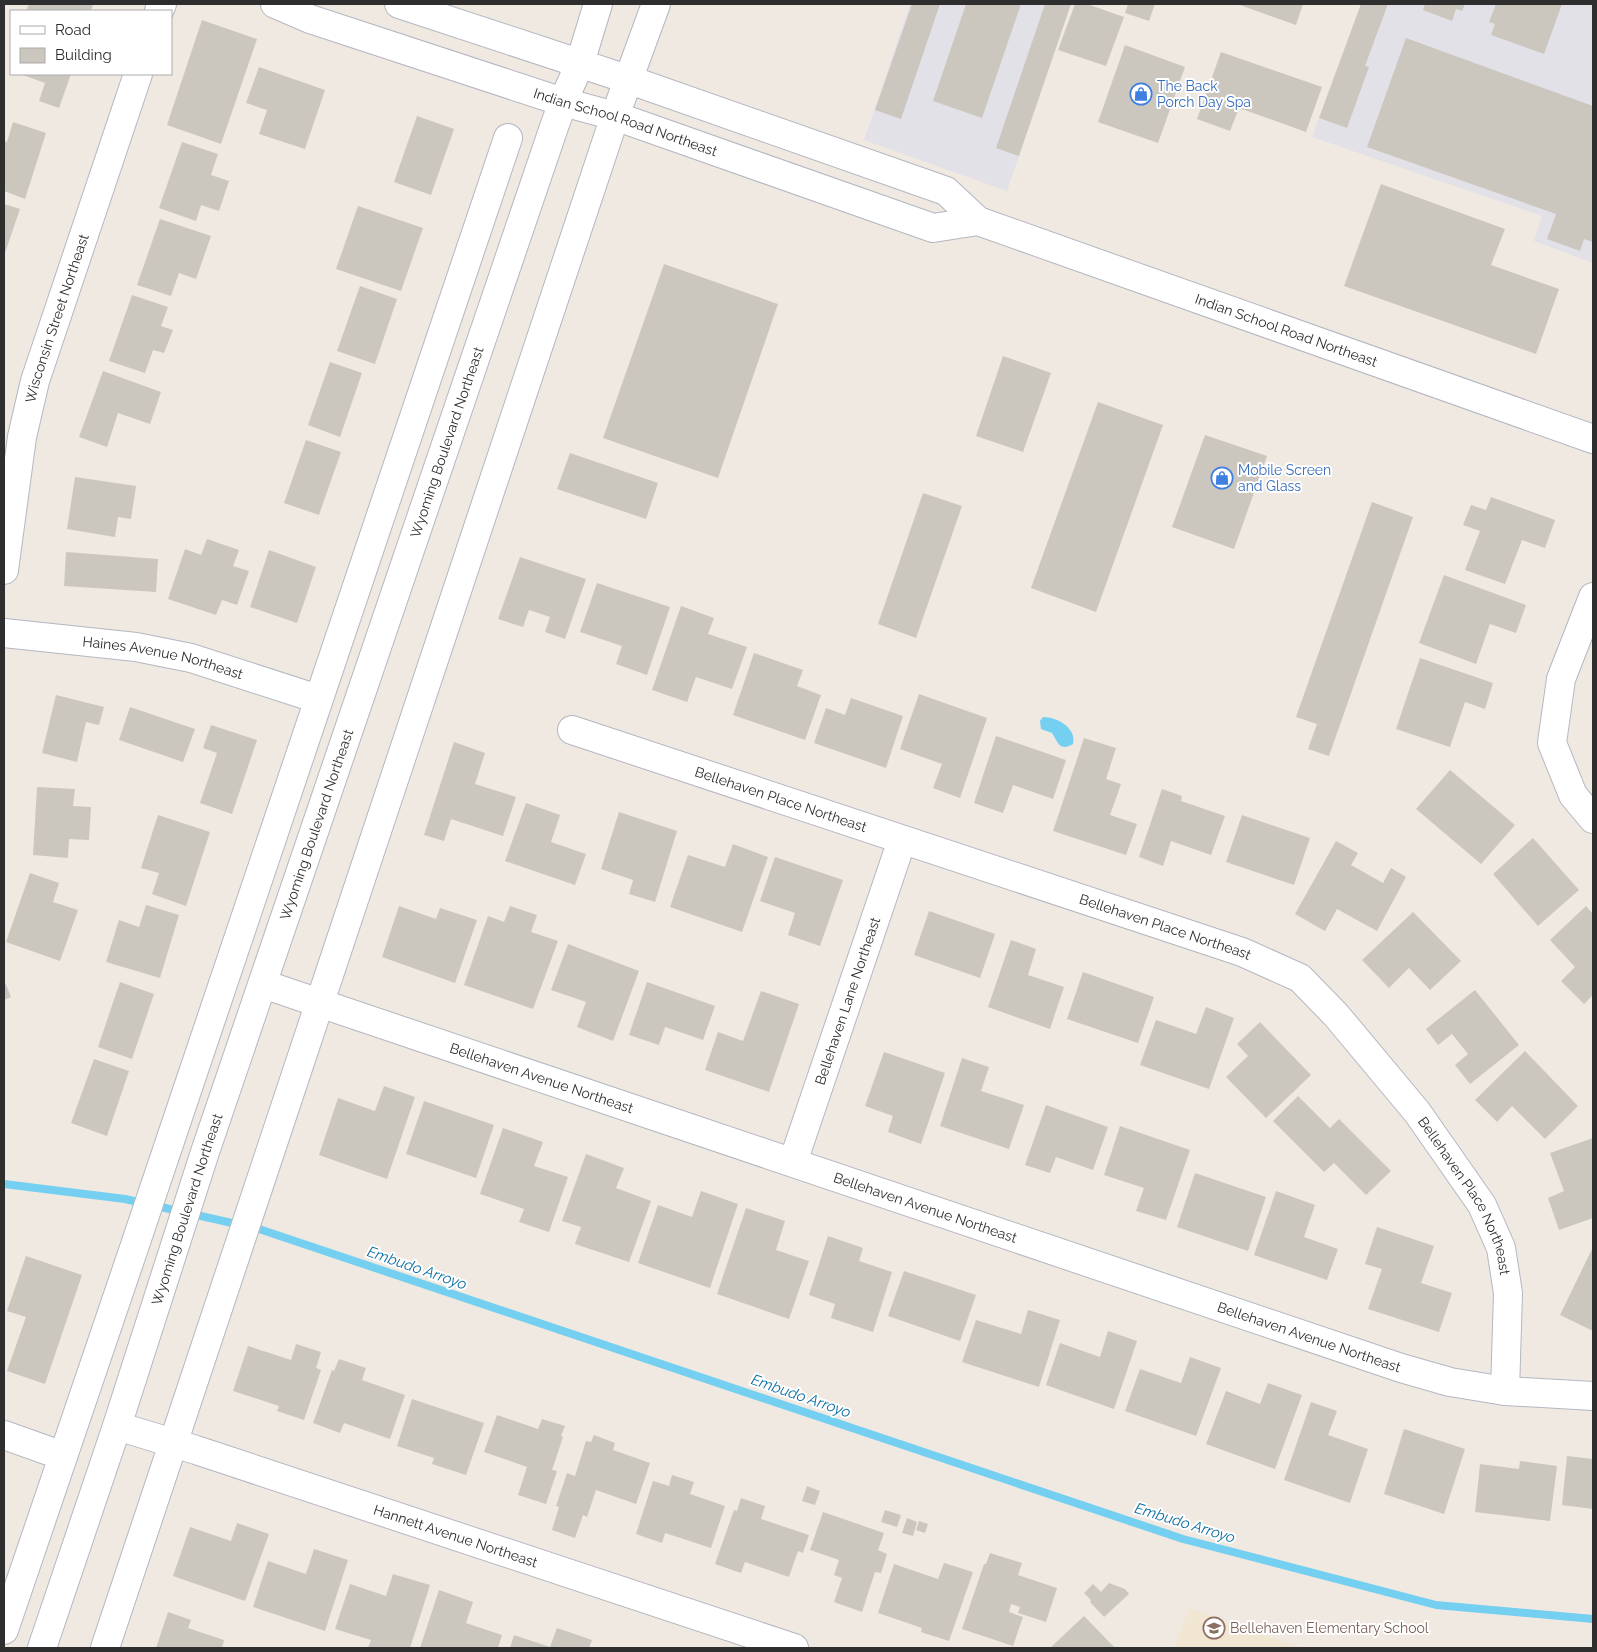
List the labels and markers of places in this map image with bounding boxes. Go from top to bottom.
place label: The Back Porch Day Spa [1157,78,1251,110]
shop icon: The Back Porch Day Spa [1129,82,1153,106]
place label: Mobile Screen and Glass [1238,462,1331,494]
shop icon: Mobile Screen and Glass [1210,466,1234,490]
school or university icon: Bellehaven Elementary School [1202,1616,1226,1640]
place label: Bellehaven Elementary School [1230,1620,1429,1636]

